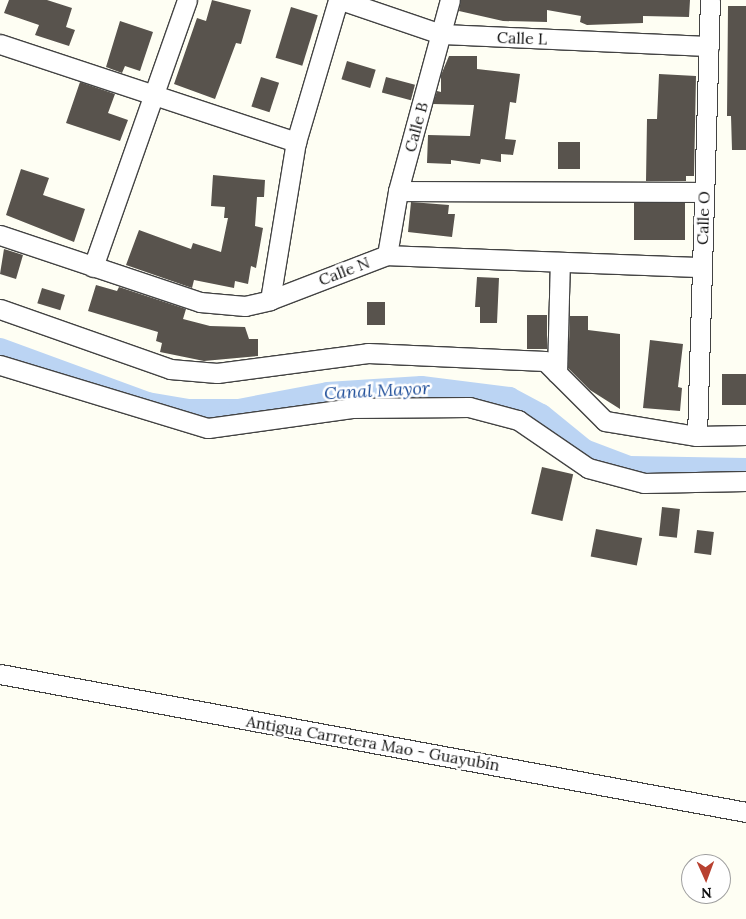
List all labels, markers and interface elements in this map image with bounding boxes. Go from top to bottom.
street label: Calle L [497,28,547,48]
street label: Calle B [400,100,432,154]
street label: Calle O [692,191,714,245]
street label: Calle N [316,253,372,289]
water label: Canal Mayor [324,377,430,405]
street label: Antigua Carretera Mao - Guayubín [245,711,501,775]
north arrow [681,854,731,904]
text: N [701,884,712,902]

